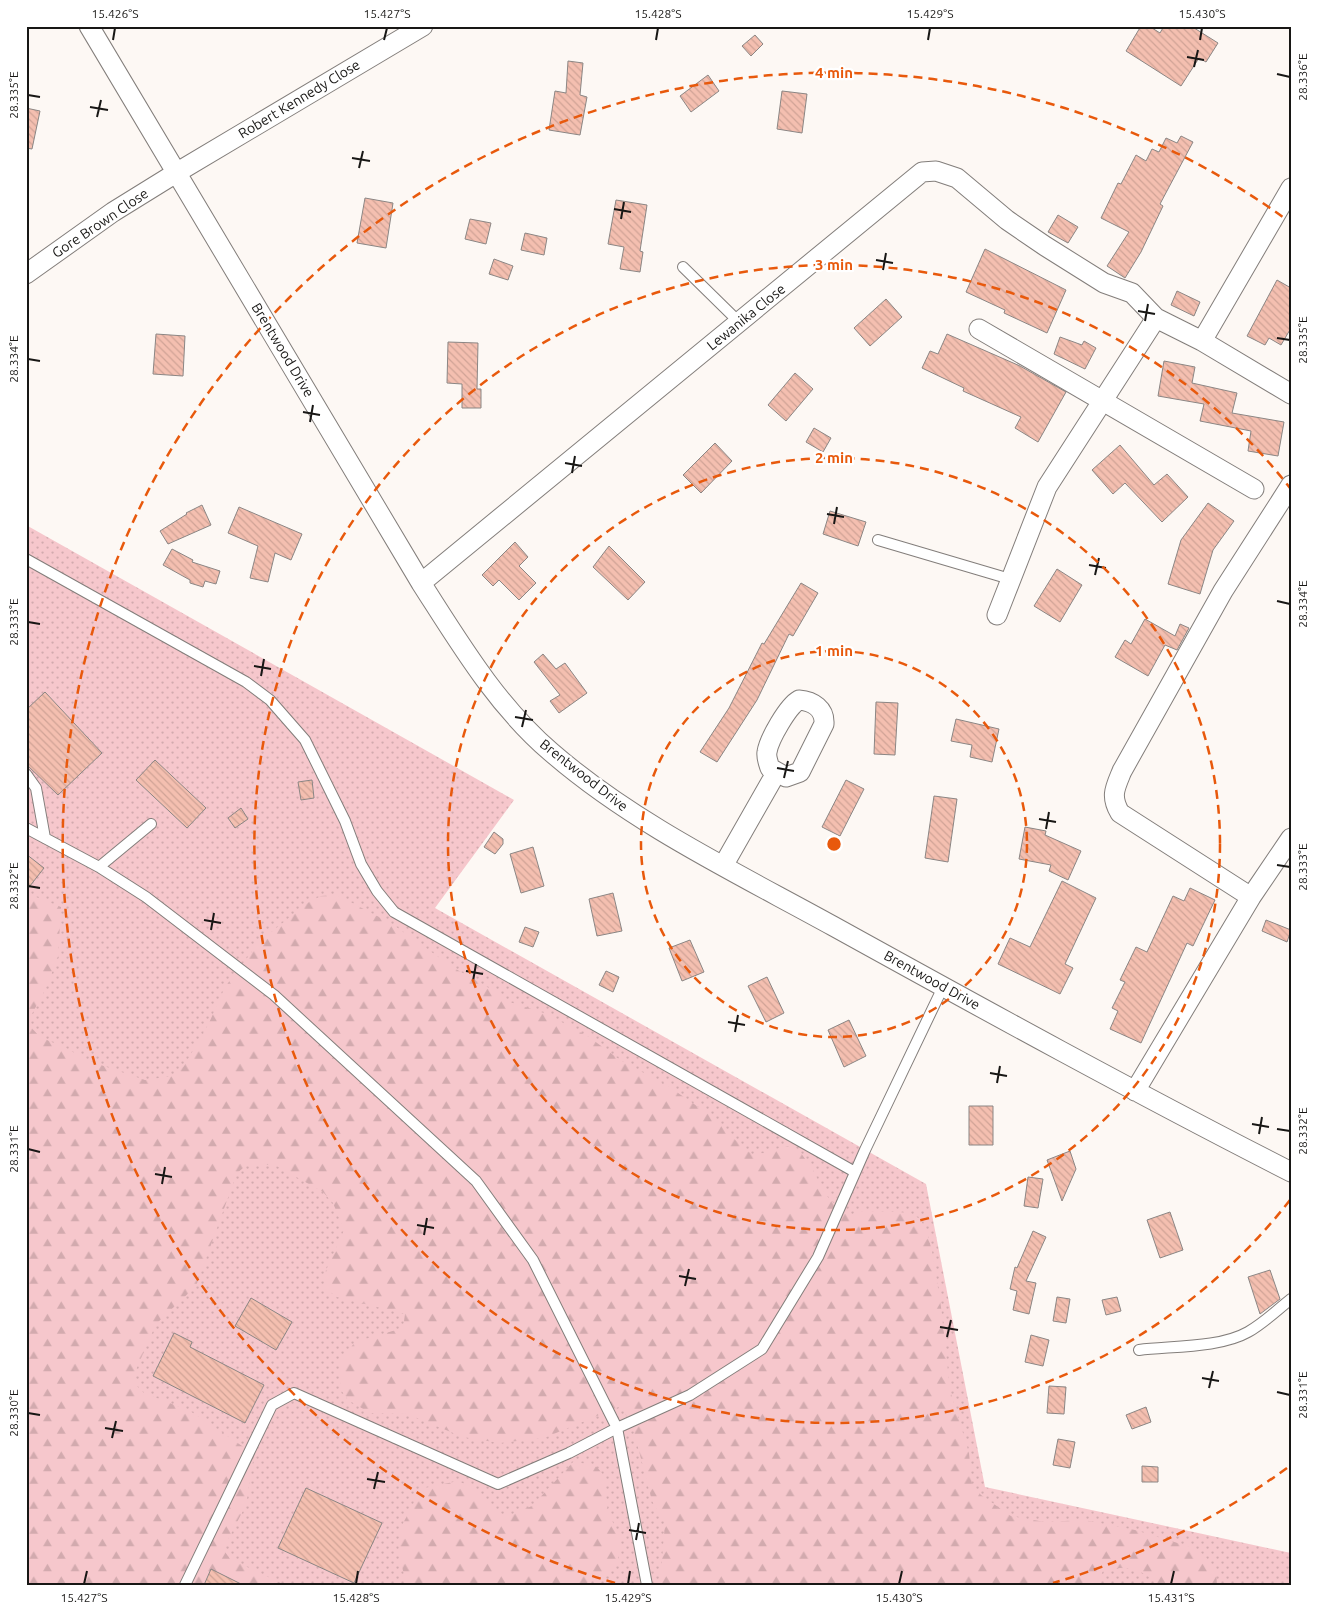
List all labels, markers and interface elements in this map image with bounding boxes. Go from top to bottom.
text: 15.426°S [92,7,138,20]
text: 15.427°S [364,7,410,20]
text: 15.428°S [635,7,681,20]
text: 15.429°S [907,7,953,20]
text: 15.430°S [1179,7,1225,20]
text: 28.336°E [1296,53,1309,101]
street label: Robert Kennedy Close [235,56,363,142]
text: 4 min [815,64,853,81]
text: 28.335°E [7,71,20,119]
street label: Gore Brown Close [49,185,151,261]
text: 3 min [815,256,853,273]
street label: Lewanika Close [704,281,788,353]
street label: Brentwood Drive [249,300,317,400]
text: 28.335°E [1296,316,1309,364]
text: 28.334°E [7,335,20,383]
text: 2 min [815,449,853,466]
text: 28.334°E [1296,580,1309,628]
text: 28.333°E [7,598,20,646]
text: 1 min [815,642,853,659]
street label: Brentwood Drive [537,736,631,814]
centre of rings [825,835,843,853]
text: 28.333°E [1296,843,1309,891]
text: 28.332°E [7,862,20,910]
street label: Brentwood Drive [881,947,983,1013]
text: 28.332°E [1296,1107,1309,1155]
text: 28.331°E [7,1125,20,1173]
text: 28.331°E [1296,1371,1309,1419]
text: 28.330°E [7,1389,20,1437]
text: 15.427°S [61,1591,107,1604]
text: 15.428°S [333,1591,379,1604]
text: 15.429°S [605,1591,651,1604]
text: 15.430°S [876,1591,922,1604]
text: 15.431°S [1148,1591,1194,1604]

